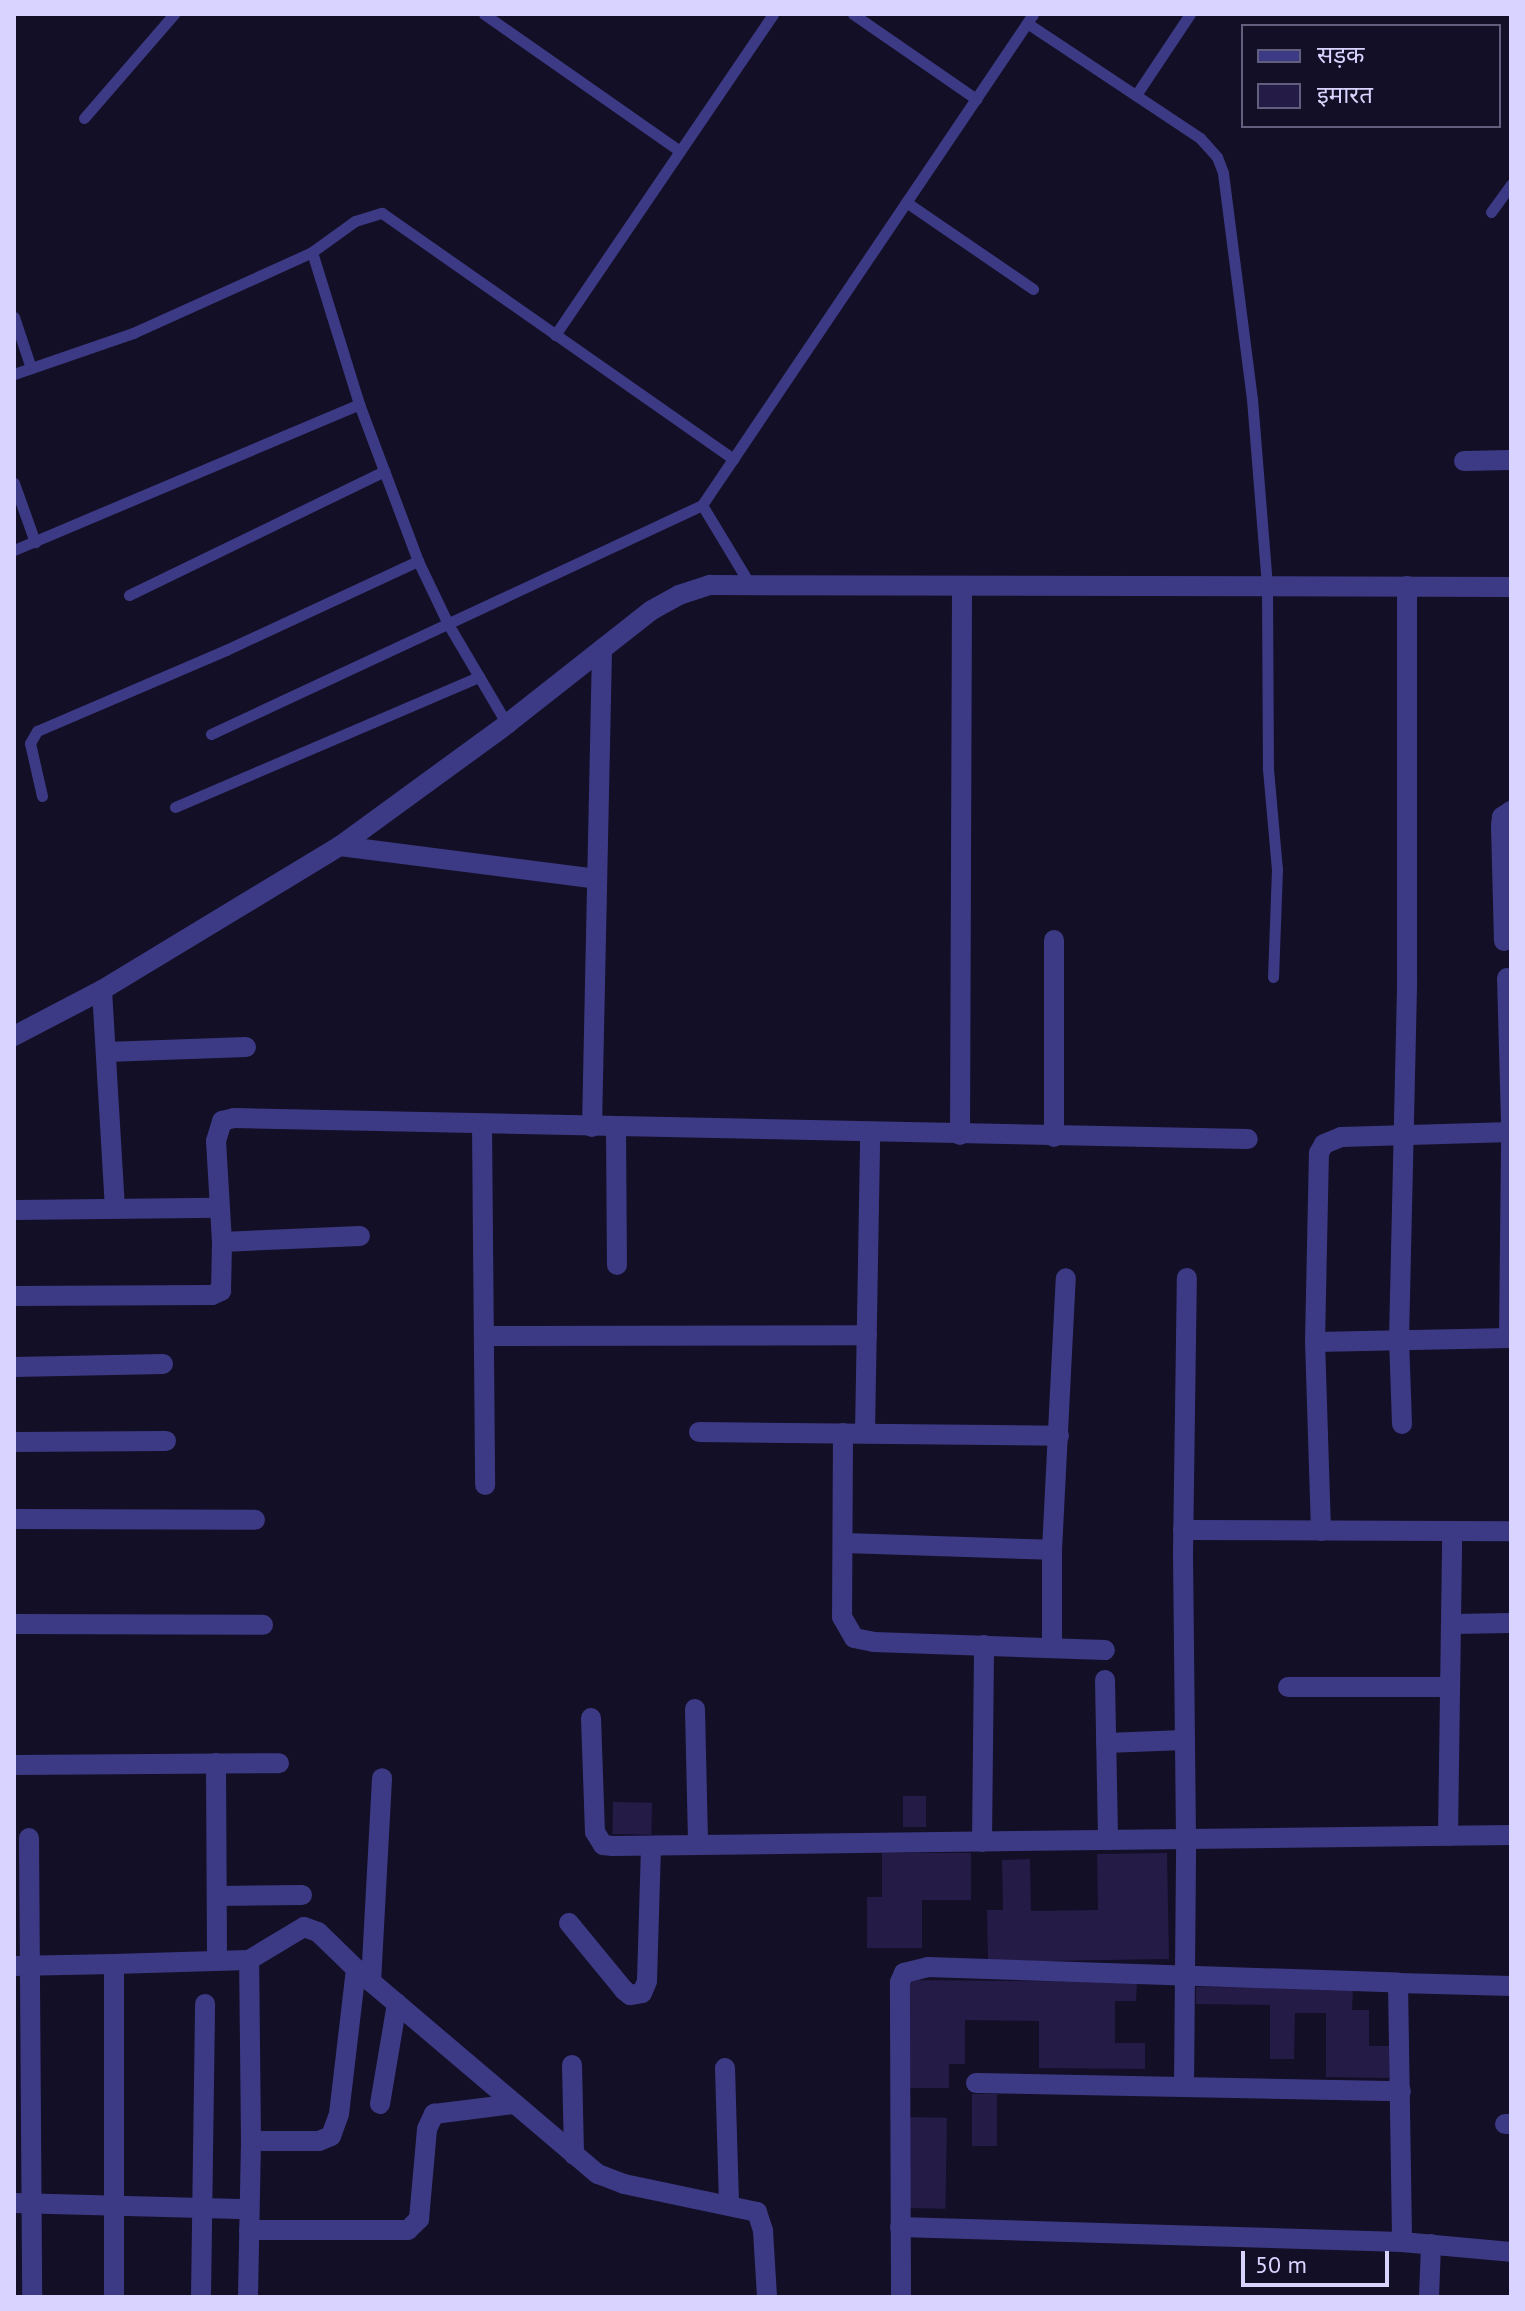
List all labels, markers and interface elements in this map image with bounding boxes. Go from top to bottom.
legend [1241,24,1501,128]
text: सड़क [1317,39,1365,70]
text: इमारत [1317,79,1373,110]
scale bar [1245,2235,1393,2285]
text: 50 m [1255,2249,1307,2280]

